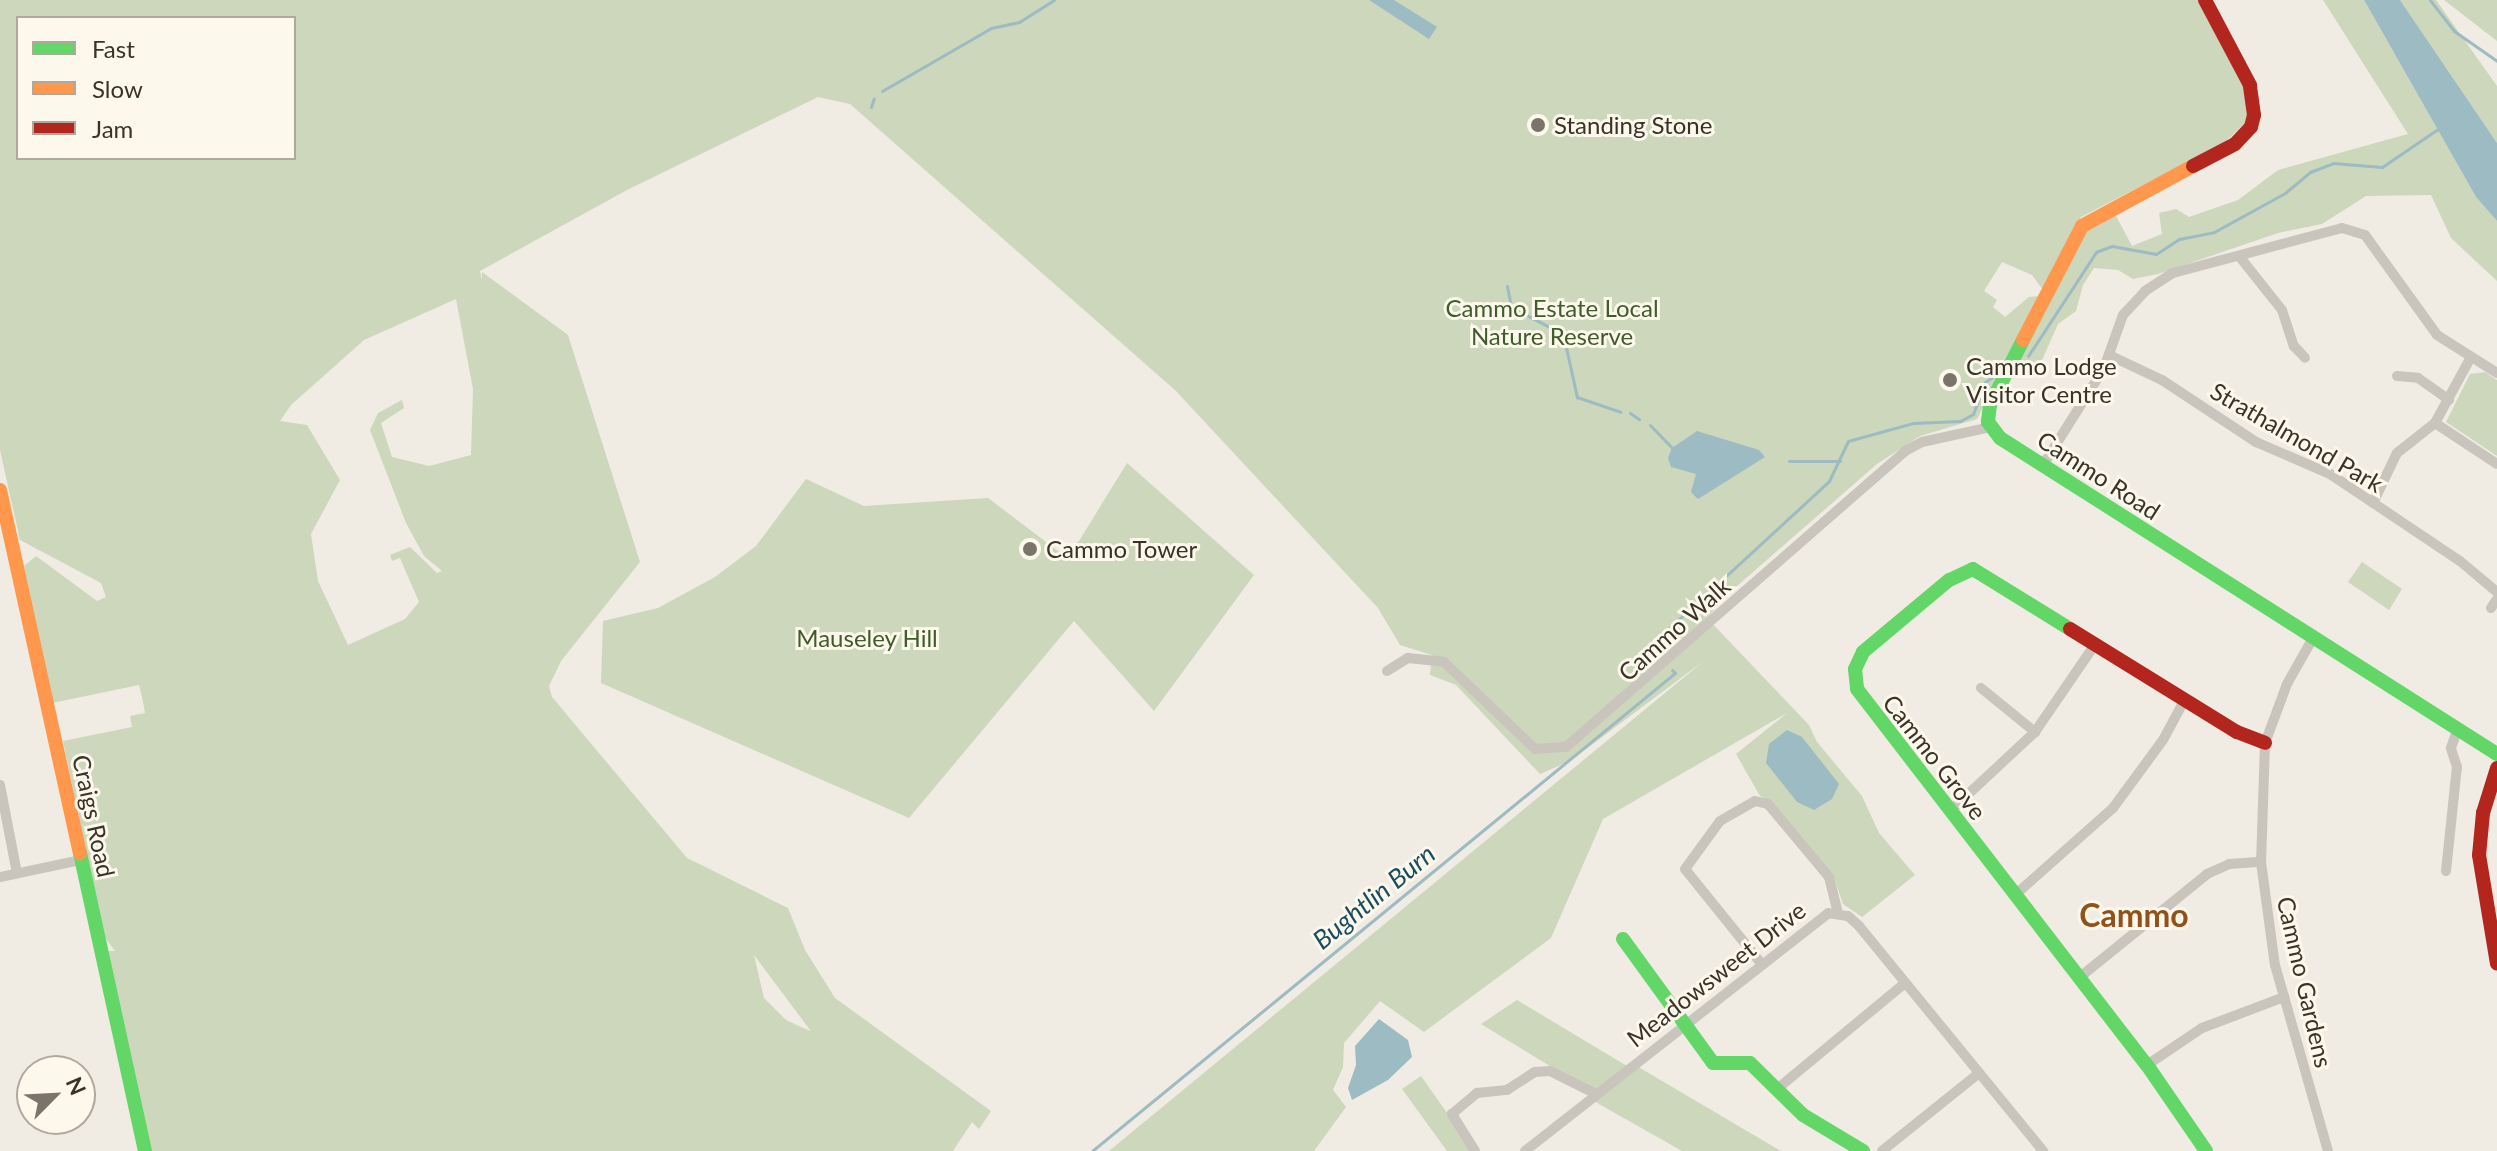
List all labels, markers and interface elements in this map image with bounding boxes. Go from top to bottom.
legend [16,16,296,160]
text: Fast [92,34,135,63]
text: Slow [92,74,143,103]
place label: Standing Stone [1554,111,1712,139]
text: Jam [92,114,133,143]
marker: Standing Stone [1529,116,1547,134]
park label: Cammo Estate Local Nature Reserve [1445,294,1659,350]
place label: Cammo Lodge Visitor Centre [1966,352,2117,408]
marker: Cammo Lodge Visitor Centre [1941,371,1959,389]
street label: Strathalmond Park [2206,376,2388,498]
street label: Cammo Road [2032,425,2166,525]
place label: Cammo Tower [1046,535,1198,563]
marker: Cammo Tower [1021,540,1039,558]
street label: Cammo Walk [1612,571,1736,687]
park label: Mauseley Hill [796,624,938,652]
street label: Cammo Grove [1877,689,1993,825]
street label: Craigs Road [67,752,121,880]
water label: Bughtlin Burn [1307,838,1441,956]
street label: Cammo Gardens [2271,894,2339,1070]
street label: Meadowsweet Drive [1621,895,1811,1053]
district label: Cammo [2079,896,2189,934]
north arrow [16,1055,96,1135]
text: N [61,1073,92,1099]

